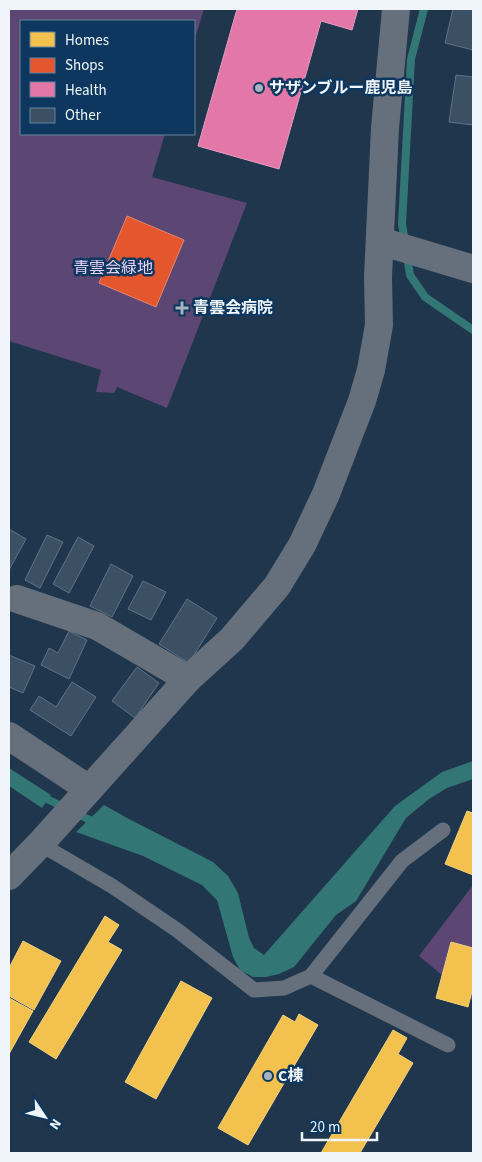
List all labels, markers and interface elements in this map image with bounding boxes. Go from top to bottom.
legend [20,20,195,135]
text: Homes [65,30,109,51]
text: Shops [65,55,104,76]
place label: サザンブルー鹿児島 [269,77,413,99]
text: Health [65,80,107,101]
marker: サザンブルー鹿児島 [253,82,265,94]
text: Other [65,105,102,126]
park label: 青雲会緑地 [73,257,153,279]
place label: 青雲会病院 [193,297,273,319]
marker: 青雲会病院 [175,301,189,315]
place label: C棟 [278,1065,303,1087]
marker: C棟 [262,1070,274,1082]
north arrow [20,1092,70,1142]
scale bar [302,1110,377,1142]
text: N [44,1114,66,1133]
text: 20 m [310,1117,340,1138]

